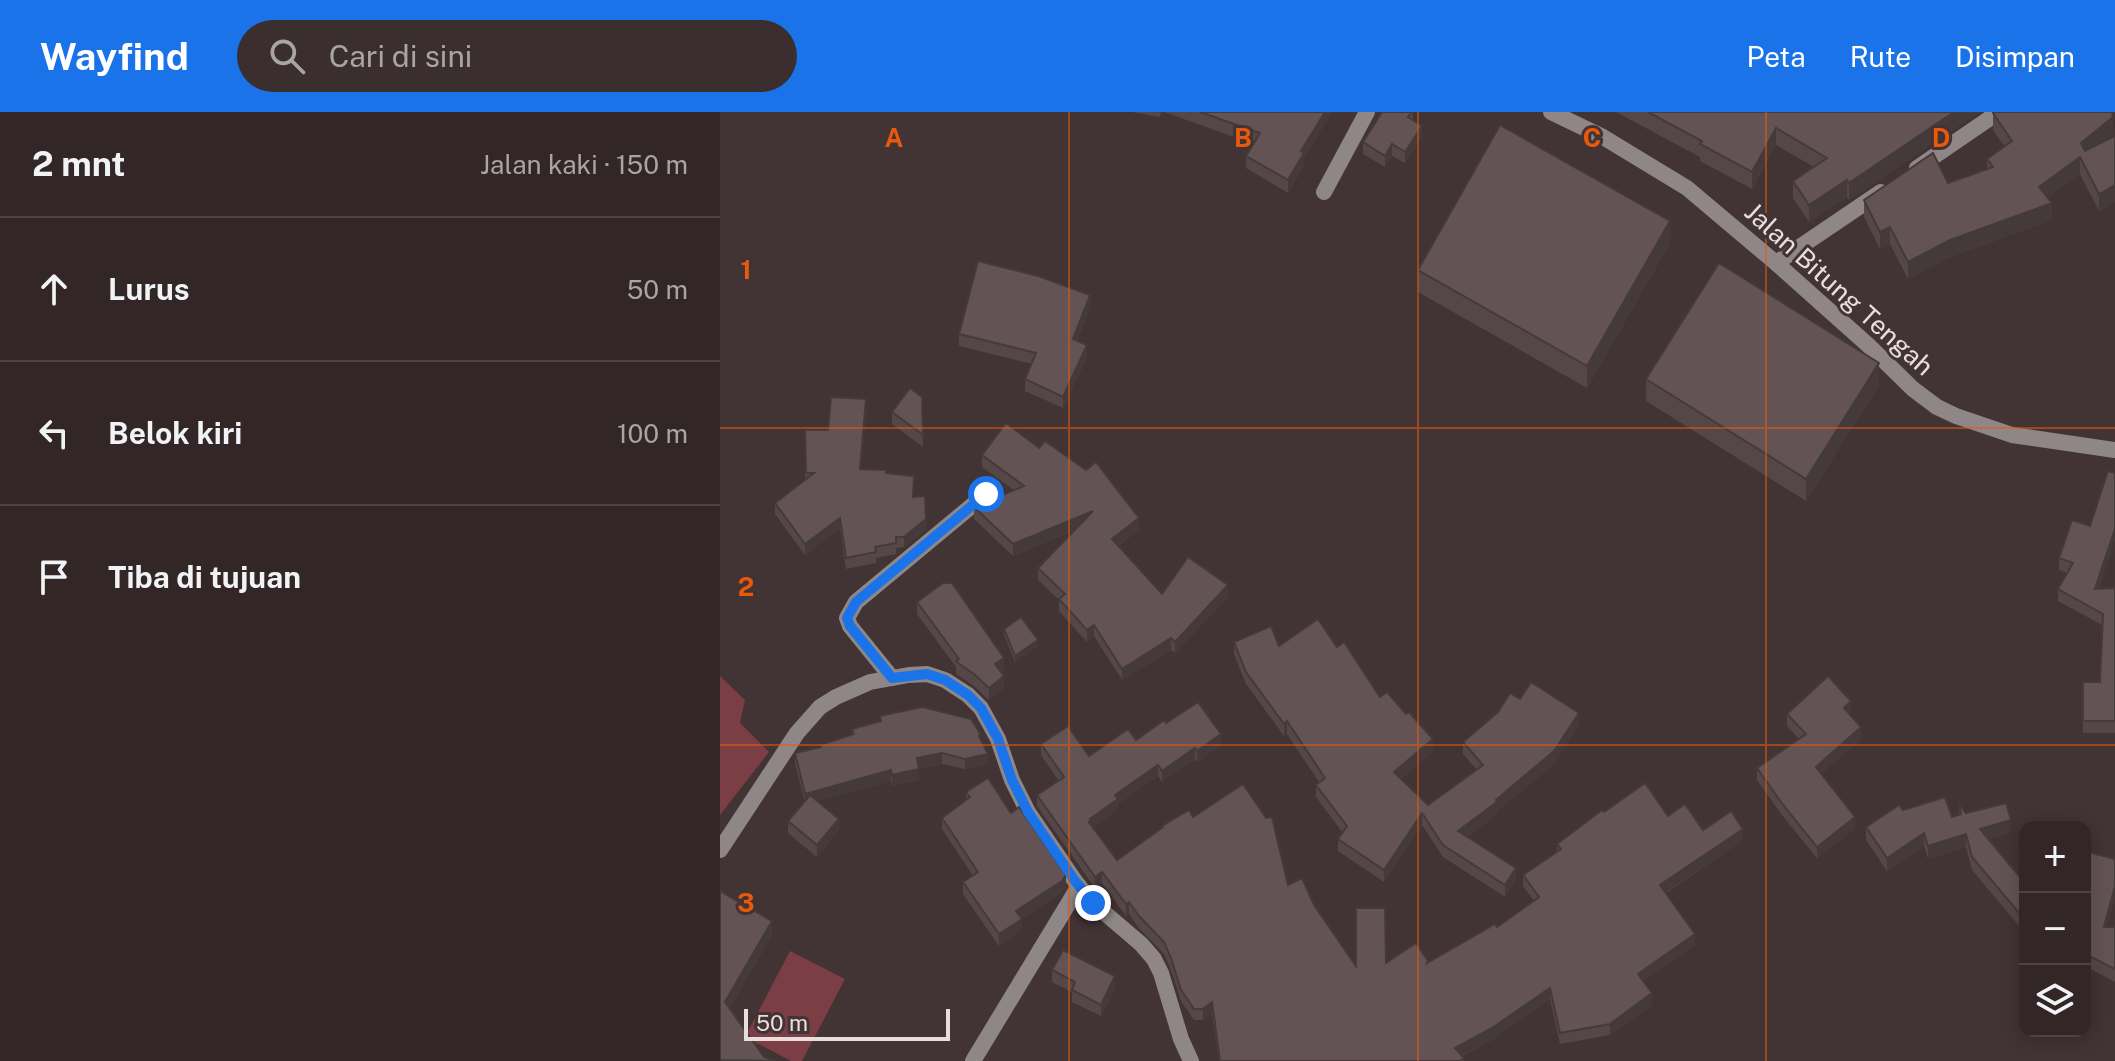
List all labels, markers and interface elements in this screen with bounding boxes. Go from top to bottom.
search box [237,20,797,92]
text: Wayfind [40,34,189,79]
icon: search [265,34,309,78]
text: Cari di sini [329,38,472,74]
text: Peta [1747,40,1806,73]
text: Rute [1850,40,1911,73]
text: Disimpan [1955,40,2075,73]
text: A [885,122,904,153]
text: B [1234,122,1252,153]
text: C [1583,122,1601,153]
text: D [1932,122,1950,153]
text: 2 mnt [32,144,125,184]
text: Jalan kaki · 150 m [480,149,688,180]
street label: Jalan Bitung Tengah [1739,196,1940,381]
text: 1 [740,254,752,285]
icon: ahead [32,267,76,311]
text: Lurus [108,271,190,307]
text: 50 m [627,274,688,305]
icon: left [32,411,76,455]
text: Belok kiri [108,415,242,451]
text: 100 m [617,418,688,449]
route start [968,476,1004,512]
icon: arrive [32,555,76,599]
text: Tiba di tujuan [108,559,301,595]
text: 2 [738,571,754,602]
map controls [2019,821,2091,1037]
button: + [2019,821,2091,893]
route end [1075,885,1111,921]
text: 3 [737,887,755,918]
button: − [2019,893,2091,965]
button: layers [2019,965,2091,1037]
scale bar [744,1005,950,1041]
text: 50 m [756,1010,808,1036]

